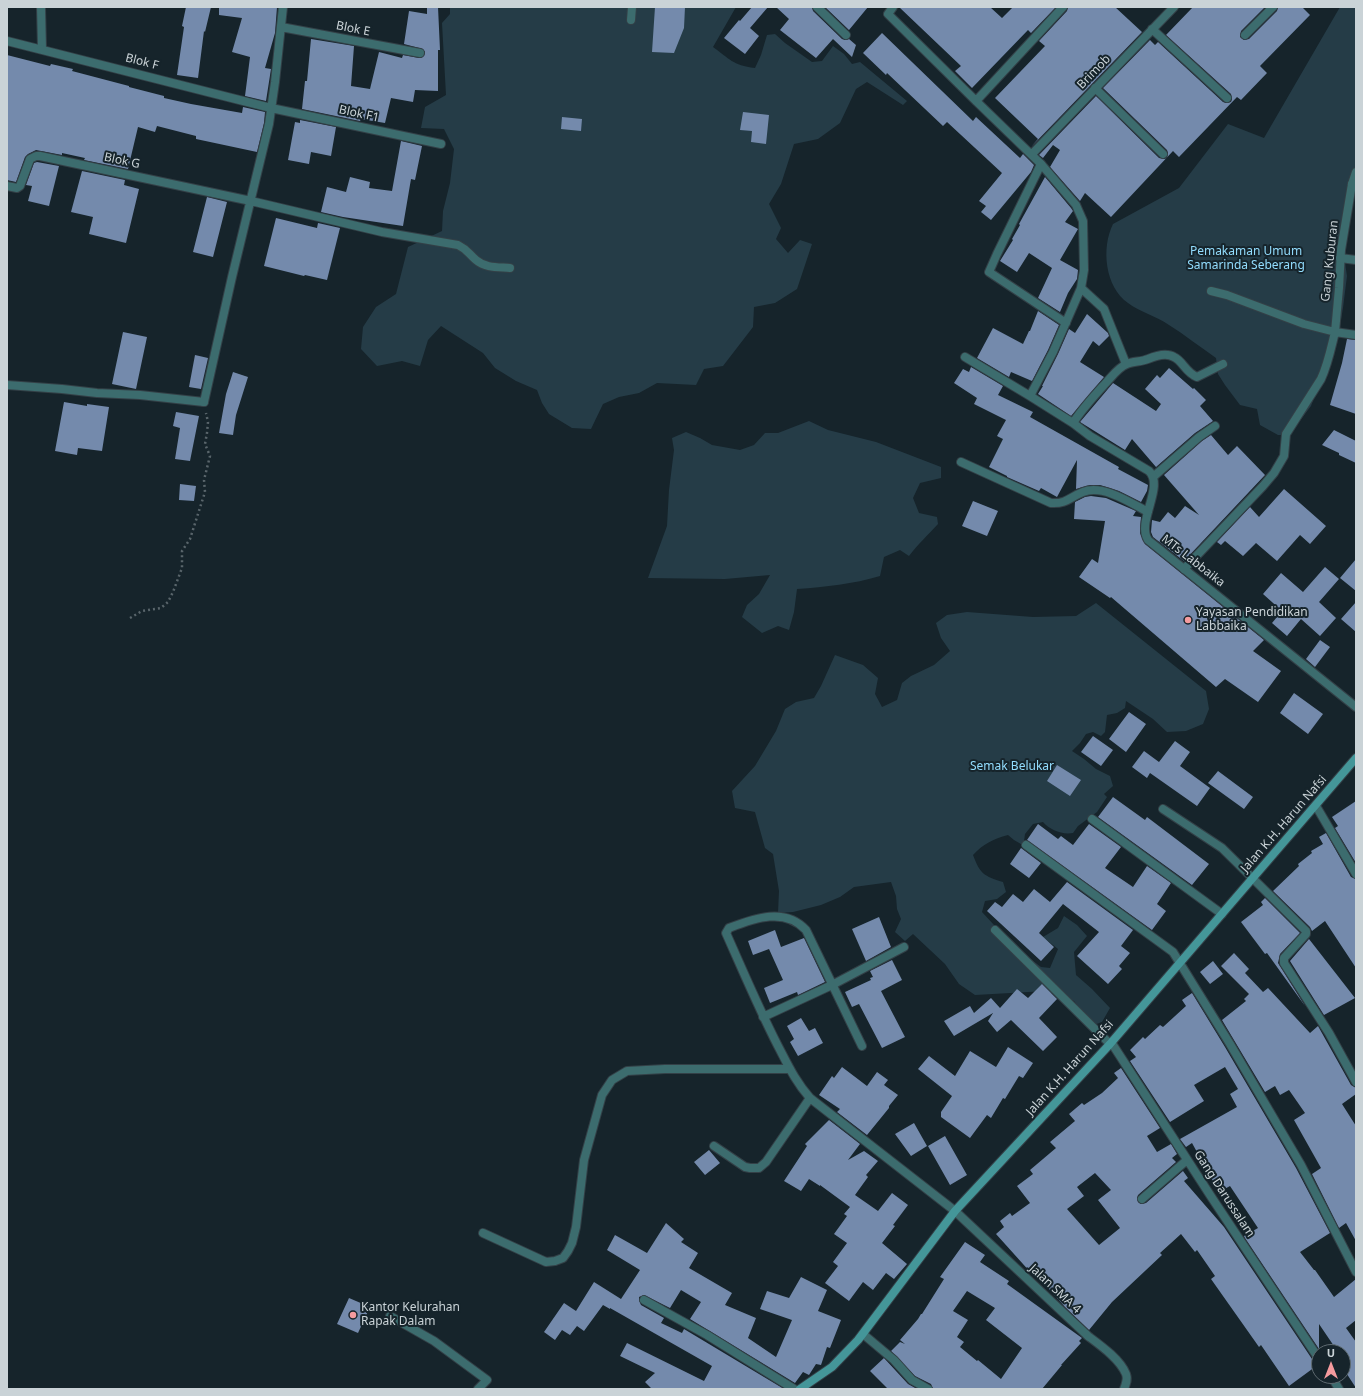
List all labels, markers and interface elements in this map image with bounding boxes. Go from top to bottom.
street label: Blok E [335,19,371,39]
street label: Blok F [124,51,160,73]
street label: Brimob [1074,52,1114,92]
street label: Blok F1 [338,103,380,125]
street label: Blok G [103,150,141,172]
street label: Gang Kuburan [1319,220,1341,302]
park label: Pemakaman Umum Samarinda Seberang [1187,245,1305,273]
street label: MTs Labbaika [1158,532,1228,590]
place label: Yayasan Pendidikan Labbaika [1196,606,1308,634]
marker: Yayasan Pendidikan Labbaika [1183,615,1193,625]
park label: Semak Belukar [970,760,1054,774]
street label: Jalan K.H. Harun Nafsi [1238,773,1330,875]
street label: Jalan K.H. Harun Nafsi [1023,1017,1117,1119]
street label: Gang Darussalam [1191,1148,1257,1240]
street label: Jalan SMA 4 [1026,1261,1084,1317]
place label: Kantor Kelurahan Rapak Dalam [361,1301,460,1329]
marker: Kantor Kelurahan Rapak Dalam [348,1310,358,1320]
north arrow [1311,1344,1351,1384]
text: U [1327,1345,1335,1360]

